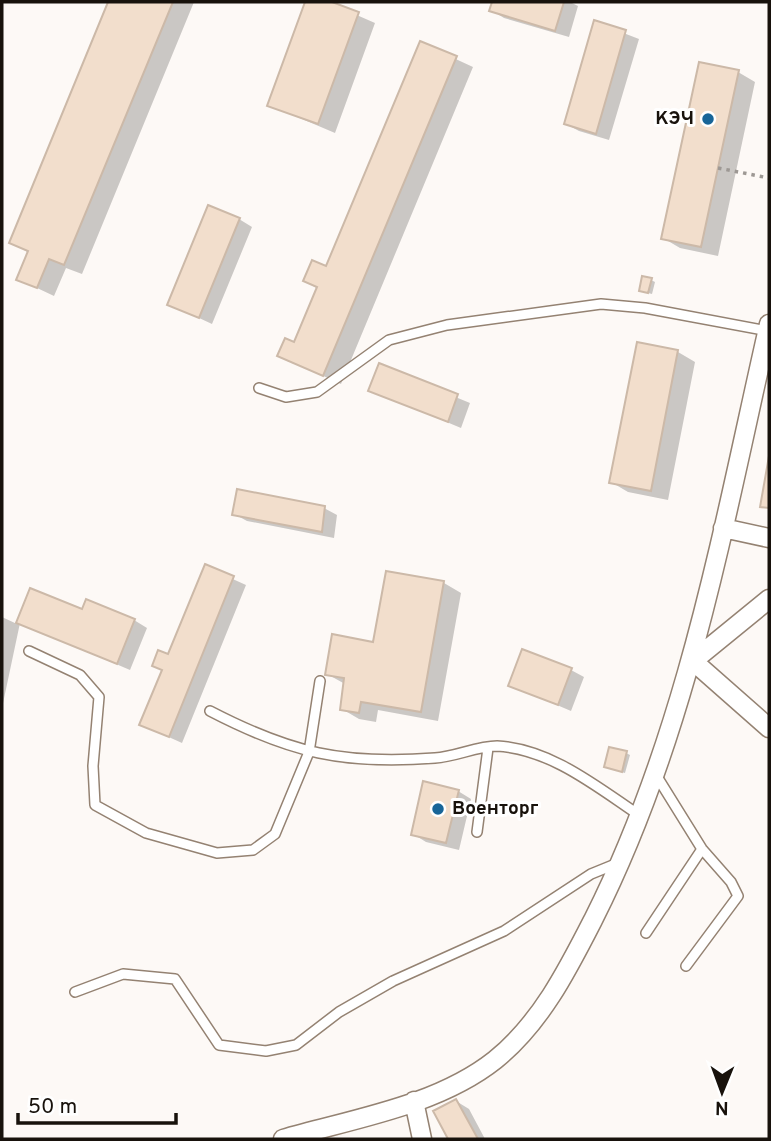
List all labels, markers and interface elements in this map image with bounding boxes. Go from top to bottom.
place label: КЭЧ [655,107,694,131]
marker: КЭЧ [700,111,716,127]
place label: Военторг [452,797,539,821]
marker: Военторг [430,801,446,817]
north arrow [687,1057,757,1127]
scale bar [18,1082,175,1126]
text: 50 m [28,1094,77,1121]
text: N [715,1095,729,1119]

